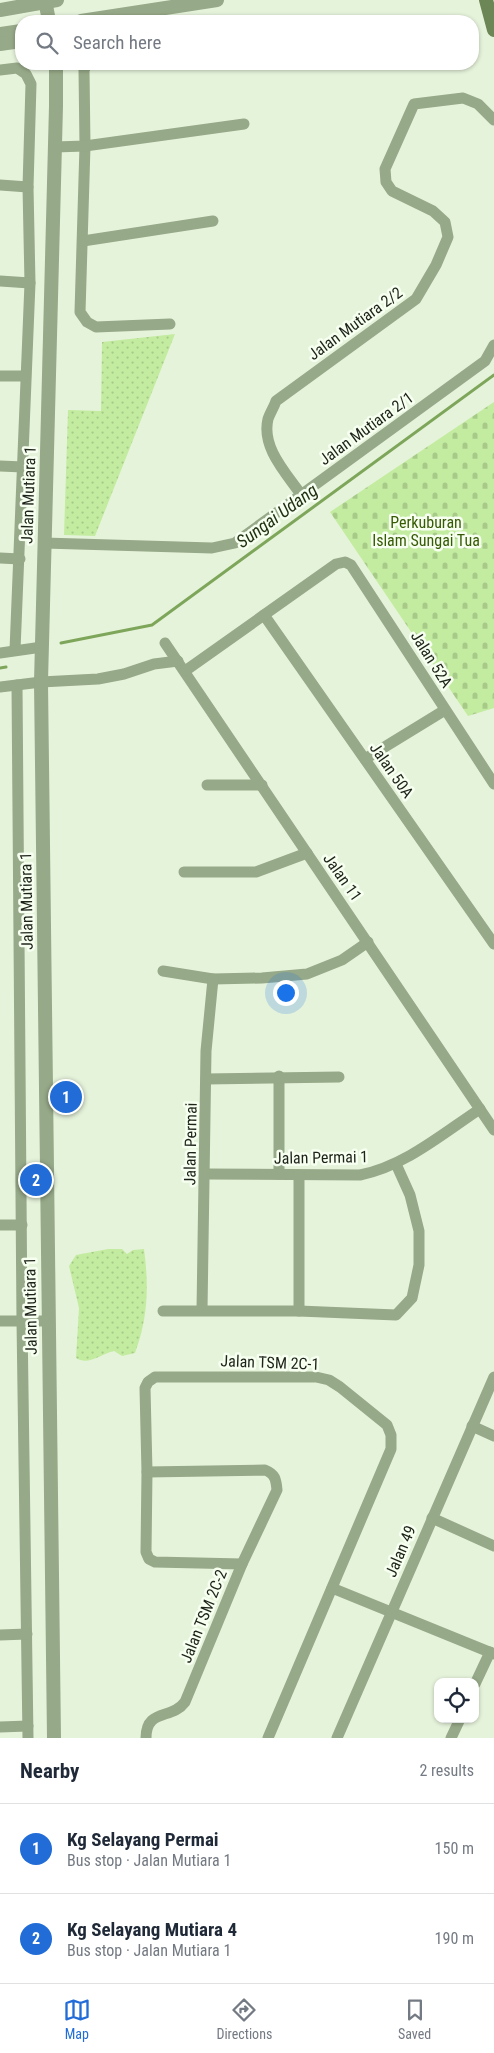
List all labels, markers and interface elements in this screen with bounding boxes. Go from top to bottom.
search box [15,15,479,70]
icon: search [33,29,61,57]
text: Search here [73,31,161,54]
street label: Jalan Mutiara 2/2 [305,283,406,364]
street label: Jalan Mutiara 2/1 [316,388,417,469]
street label: Jalan Mutiara 1 [17,446,40,544]
water label: Sungai Udang [232,479,322,552]
park label: Perkuburan Islam Sungai Tua [372,513,480,550]
street label: Jalan 52A [407,627,456,691]
street label: Jalan 50A [366,739,417,802]
street label: Jalan 11 [319,850,366,905]
street label: Jalan Mutiara 1 [16,852,37,950]
your location [273,980,299,1006]
pin: 1 [50,1078,82,1116]
street label: Jalan Permai [180,1103,201,1186]
street label: Jalan Permai 1 [274,1147,368,1168]
pin: 2 [20,1161,52,1199]
street label: Jalan Mutiara 1 [20,1257,41,1355]
street label: Jalan TSM 2C-1 [220,1351,320,1374]
street label: Jalan 49 [381,1523,420,1580]
street label: Jalan TSM 2C-2 [176,1567,231,1666]
map controls [434,1678,479,1723]
button: locate [434,1678,479,1723]
text: Nearby [20,1759,79,1783]
text: 2 results [419,1761,474,1780]
text: Kg Selayang Permai [67,1828,219,1851]
text: 1 [32,1839,40,1858]
text: 150 m [435,1839,474,1858]
text: Bus stop · Jalan Mutiara 1 [67,1851,231,1870]
text: Kg Selayang Mutiara 4 [67,1918,237,1941]
text: 2 [32,1929,40,1948]
text: 190 m [435,1929,474,1948]
text: Bus stop · Jalan Mutiara 1 [67,1941,231,1960]
tab: Map [63,1996,91,2042]
tab: Directions [216,1996,272,2042]
tab: Saved [398,1996,431,2042]

